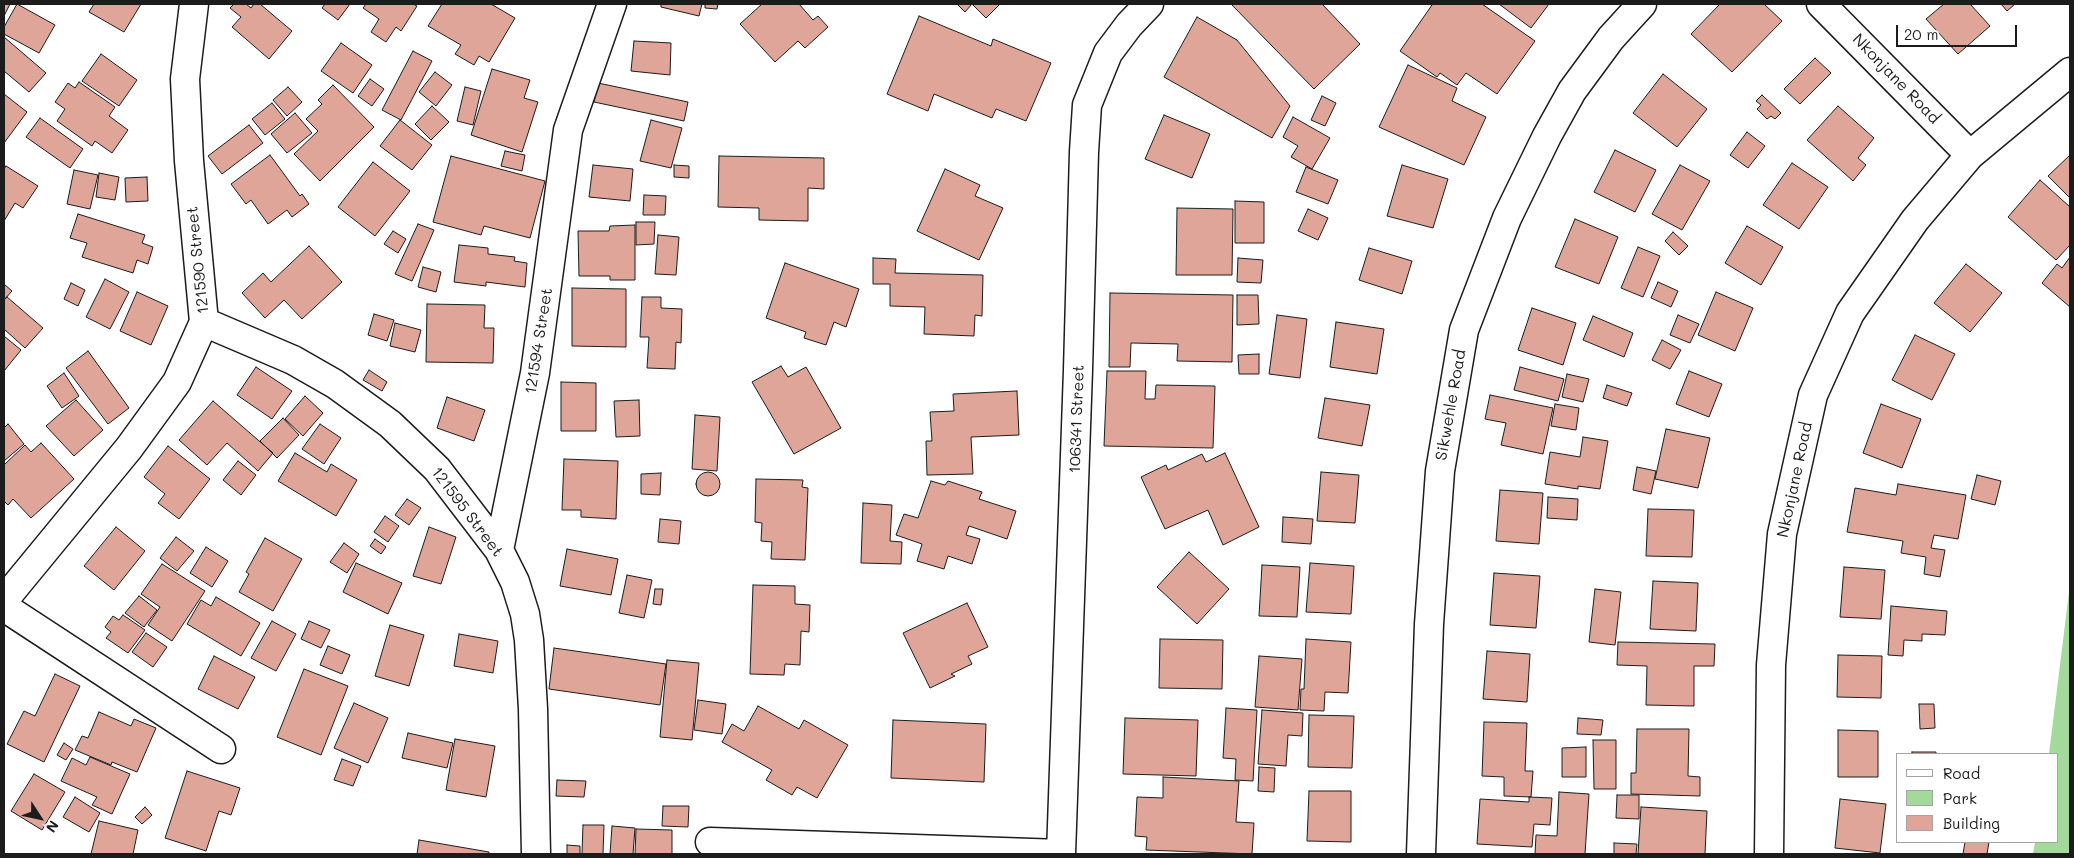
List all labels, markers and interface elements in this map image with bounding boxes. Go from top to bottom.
scale bar [1899,15,2020,47]
text: 20 m [1904,24,1938,44]
street label: Nkonjane Road [1848,30,1944,128]
street label: 121590 Street [183,205,213,315]
street label: 121594 Street [521,286,557,396]
street label: Sikwehle Road [1432,348,1470,462]
street label: 106341 Street [1066,364,1088,474]
street label: Nkonjane Road [1773,420,1817,540]
street label: 121595 Street [427,463,507,561]
legend [1896,753,2059,843]
text: Road [1943,763,1980,783]
text: Park [1943,788,1977,808]
north arrow [15,793,65,843]
text: Building [1943,813,2000,833]
text: N [42,817,64,837]

